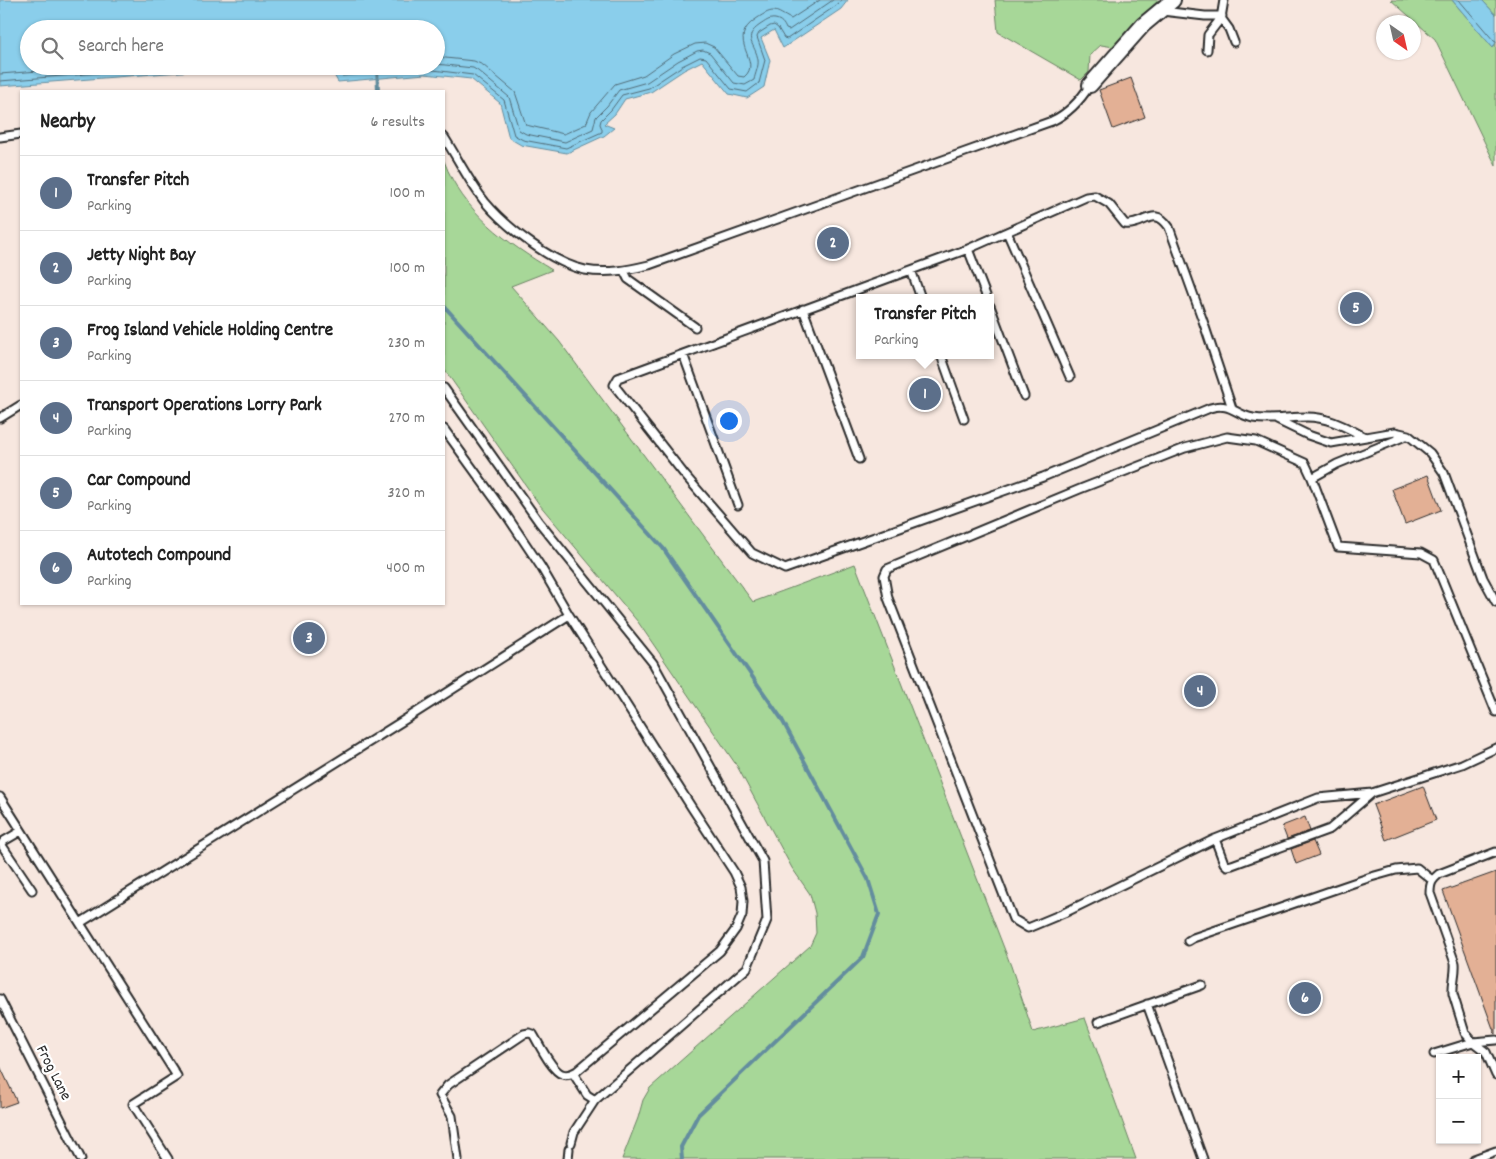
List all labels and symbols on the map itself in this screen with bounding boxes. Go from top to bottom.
north arrow [1376,15,1421,60]
pin: 2 [817,224,849,262]
pin: 5 [1340,289,1372,327]
pin: 1 [909,375,941,413]
your location [716,408,742,434]
pin: 3 [293,619,325,657]
pin: 4 [1184,672,1216,710]
pin: 6 [1289,979,1321,1017]
street label: Frog Lane [29,1041,77,1105]

